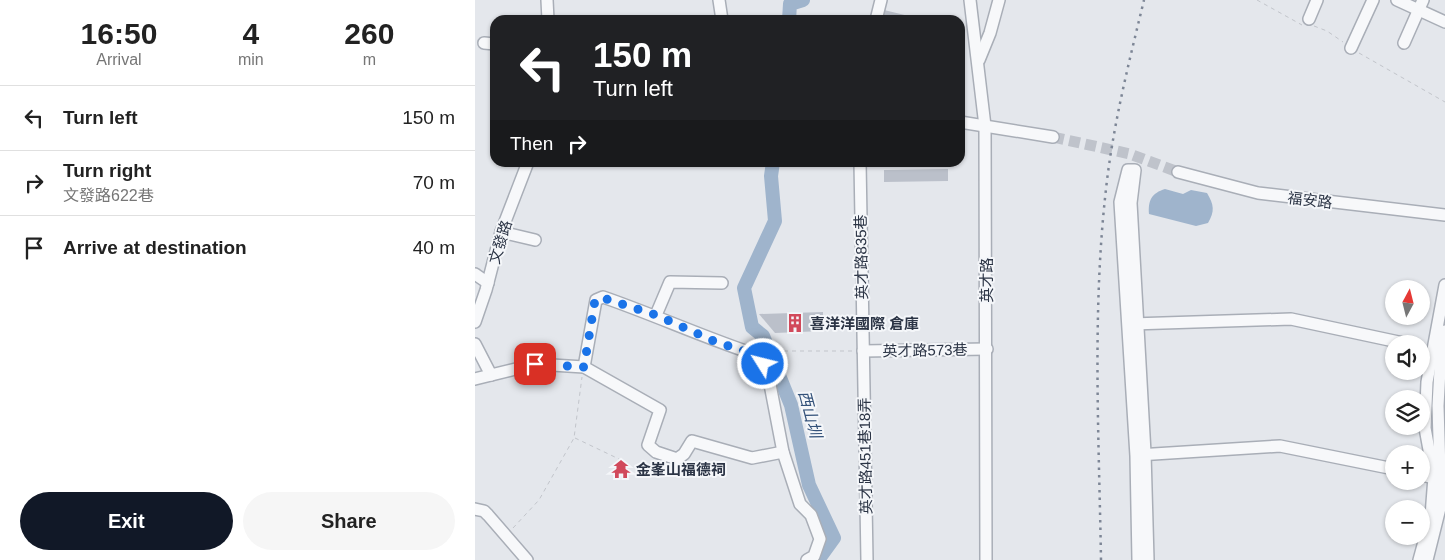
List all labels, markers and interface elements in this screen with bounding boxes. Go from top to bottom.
text: 16:50 [81,17,157,50]
text: 4 [242,17,259,50]
text: 260 [344,17,394,50]
icon: left [510,35,575,100]
text: 150 m [593,35,692,74]
text: Arrival [96,51,142,68]
text: min [238,51,264,68]
text: m [363,51,376,68]
text: Turn left [593,76,673,101]
icon: left [20,104,48,132]
text: Turn left [63,107,138,128]
text: 150 m [402,107,455,128]
icon: right [563,130,591,158]
text: Then [510,133,553,154]
text: Turn right [63,160,151,181]
icon: right [20,169,48,197]
text: 70 m [413,172,455,193]
text: 文發路622巷 [63,187,154,204]
street label: 福安路 [1287,189,1333,211]
street label: 英才路835巷 [852,214,870,300]
street label: 文發路 [485,218,515,266]
icon: arrive [20,234,48,262]
text: Arrive at destination [63,237,247,258]
text: 40 m [413,237,455,258]
street label: 英才路 [978,257,995,303]
north arrow [1385,280,1430,325]
map controls [1385,280,1430,545]
building icon: 喜洋洋國際 倉庫 [784,312,806,334]
place label: 喜洋洋國際 倉庫 [810,315,919,332]
button: sound [1385,335,1430,380]
position arrow [736,337,788,389]
street label: 英才路573巷 [882,341,968,359]
pin [514,343,556,385]
icon: arrive [521,350,549,378]
water label: 西山圳 [796,389,825,441]
button: layers [1385,390,1430,435]
street label: 英才路451巷18弄 [855,398,875,514]
button: + [1385,445,1430,490]
temple icon: 金峯山福德祠 [610,458,632,480]
place label: 金峯山福德祠 [636,461,726,478]
button: Exit [20,492,233,550]
button: Share [243,492,455,550]
button: − [1385,500,1430,545]

